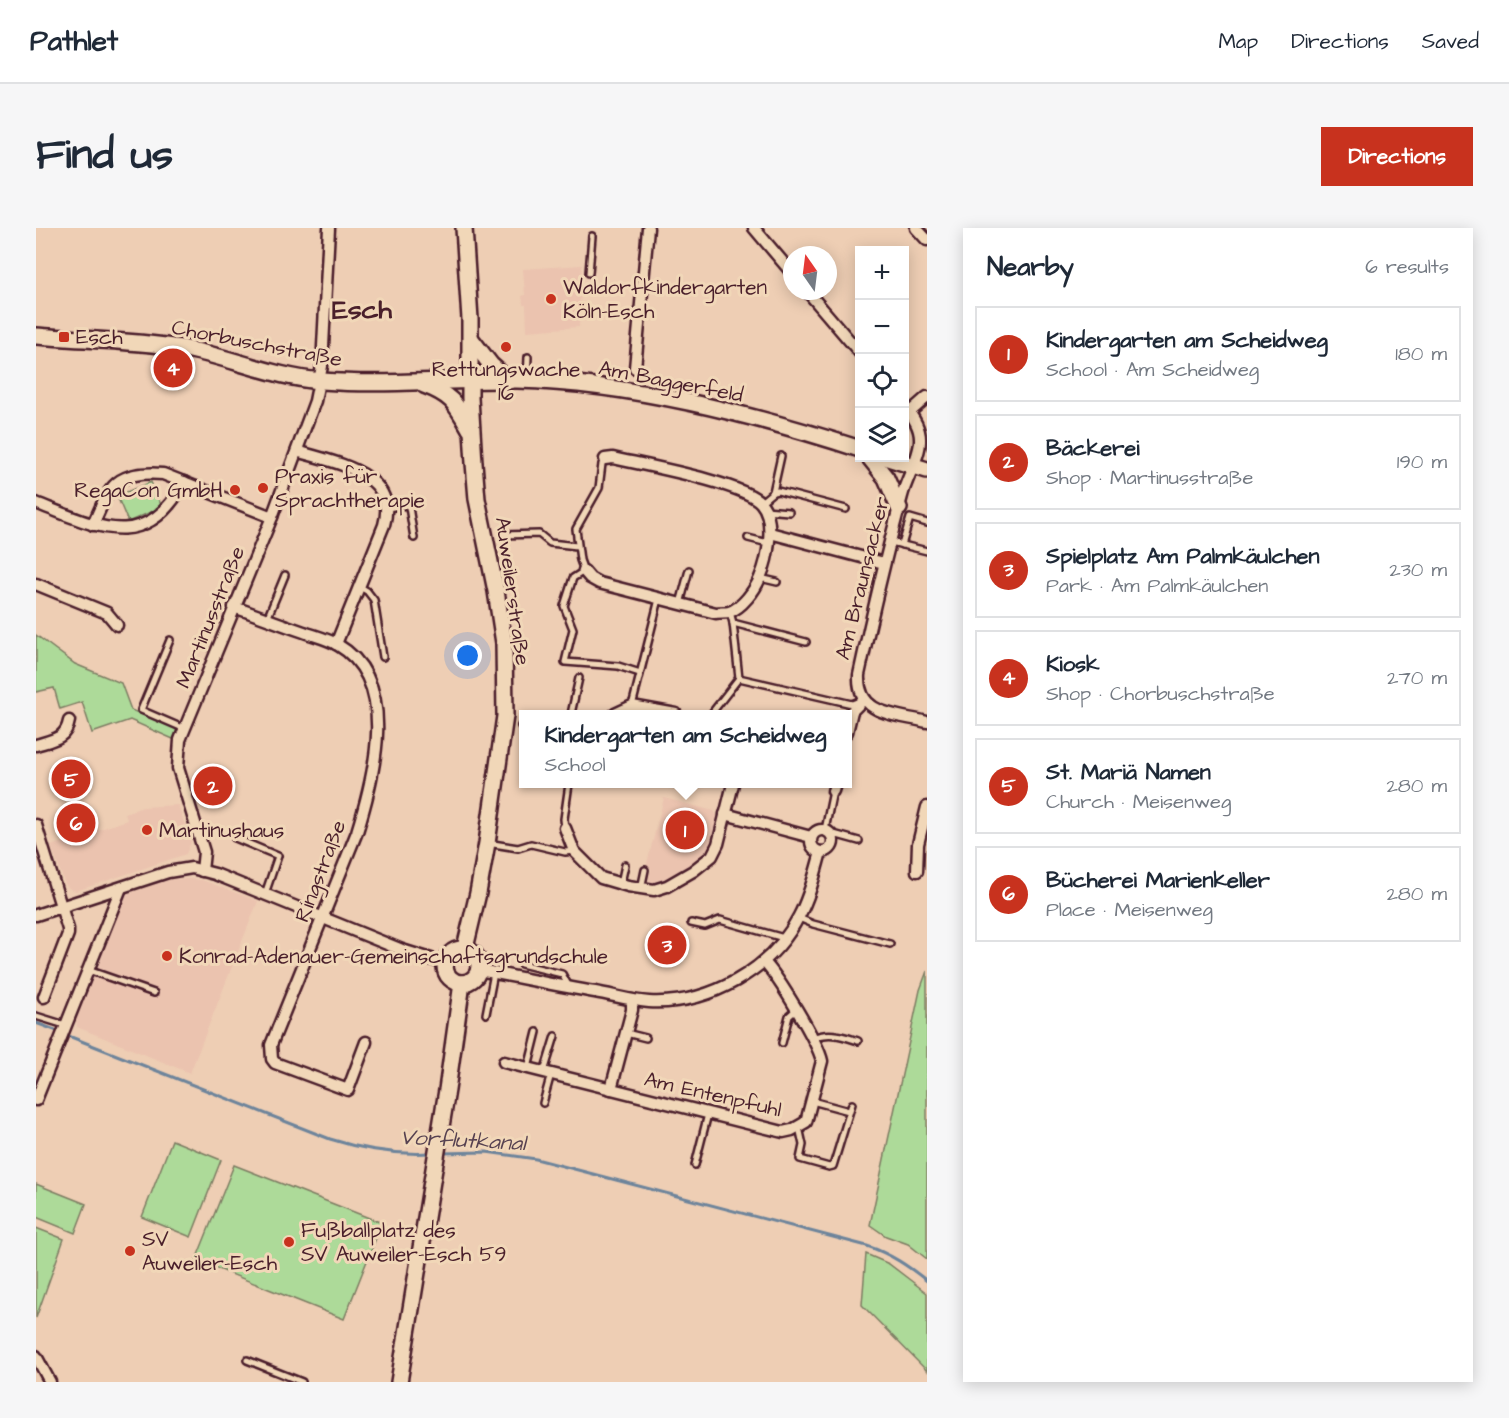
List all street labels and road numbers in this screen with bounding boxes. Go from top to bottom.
street label: Chorbuschstraße [169,313,345,374]
street label: Am Baggerfeld [596,353,746,412]
street label: Am Braunsacker [828,493,897,663]
street label: Auweilerstraße [488,515,537,667]
street label: Martinusstraße [169,542,252,692]
street label: Ringstraße [288,816,355,927]
street label: Am Entenpfuhl [641,1065,784,1125]

